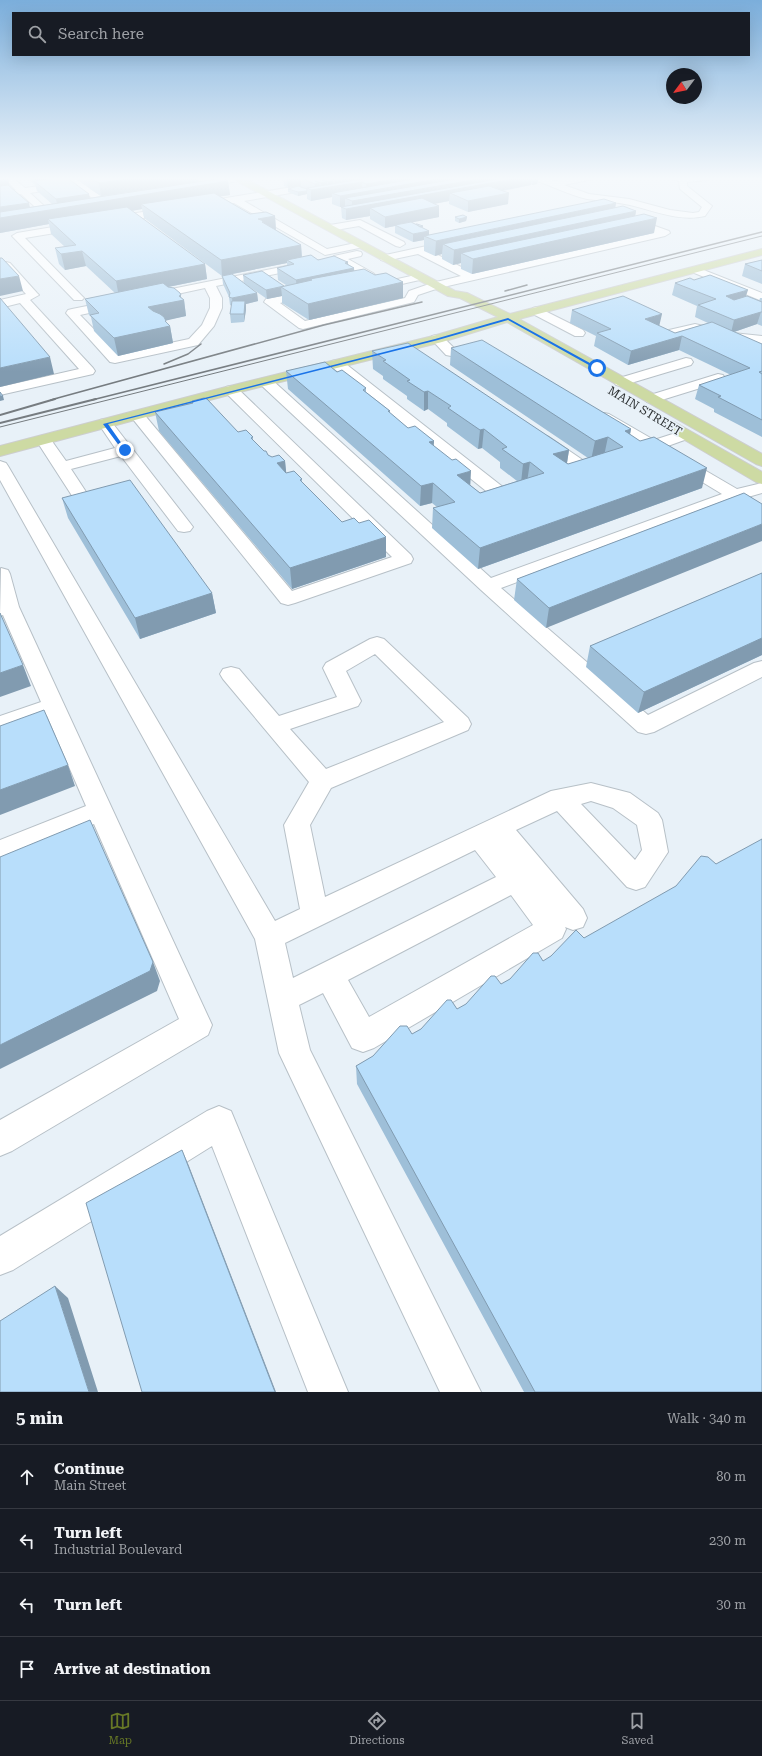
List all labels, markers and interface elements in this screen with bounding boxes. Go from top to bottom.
search box [12,12,750,56]
icon: search [26,23,48,45]
text: Search here [58,25,144,43]
north arrow [666,68,702,104]
route start [588,359,606,377]
street label: MAIN STREET [605,383,685,439]
route end [116,441,134,459]
text: 5 min [16,1408,63,1428]
text: Walk · 340 m [667,1411,746,1426]
text: Continue [54,1460,124,1478]
icon: ahead [16,1466,38,1488]
text: 80 m [716,1469,746,1484]
text: Main Street [54,1478,126,1493]
text: Turn left [54,1524,122,1542]
icon: left [16,1530,38,1552]
text: 230 m [709,1533,746,1548]
text: Industrial Boulevard [54,1542,182,1557]
icon: left [16,1594,38,1616]
text: Turn left [54,1596,122,1614]
text: 30 m [716,1597,746,1612]
icon: arrive [16,1658,38,1680]
text: Arrive at destination [54,1660,210,1678]
tab: Map [109,1710,132,1747]
tab: Directions [349,1710,404,1747]
tab: Saved [622,1710,653,1747]

